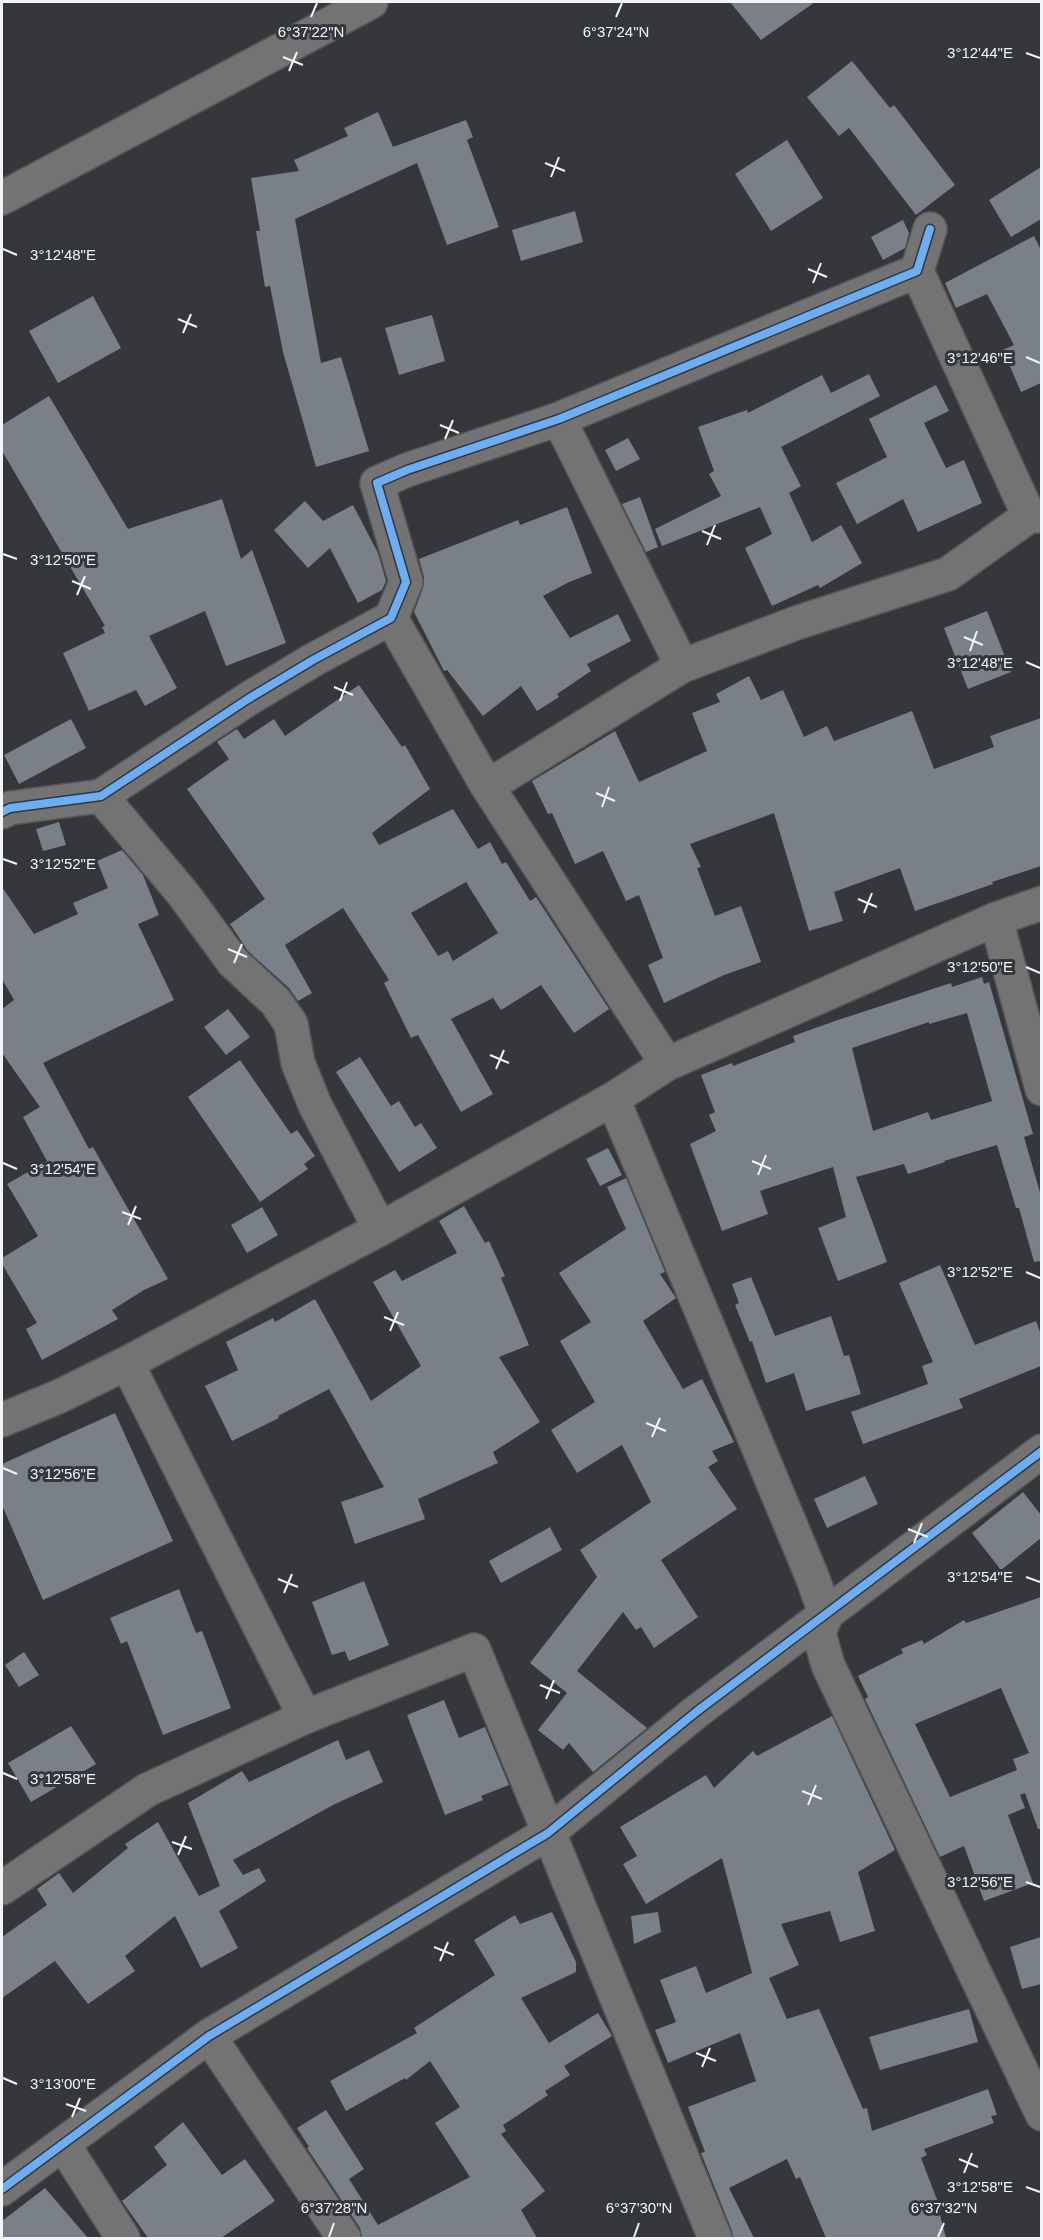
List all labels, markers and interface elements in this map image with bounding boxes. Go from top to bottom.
text: 6°37'22"N [278,23,344,40]
text: 6°37'24"N [583,23,649,40]
text: 3°12'44"E [947,44,1013,61]
text: 3°12'48"E [30,246,96,263]
text: 3°12'46"E [947,349,1013,366]
text: 3°12'50"E [30,551,96,568]
text: 3°12'48"E [947,654,1013,671]
text: 3°12'52"E [30,855,96,872]
text: 3°12'50"E [947,958,1013,975]
text: 3°12'54"E [30,1160,96,1177]
text: 3°12'52"E [947,1263,1013,1280]
text: 3°12'56"E [30,1465,96,1482]
text: 3°12'54"E [947,1568,1013,1585]
text: 3°12'58"E [30,1770,96,1787]
text: 3°12'56"E [947,1873,1013,1890]
text: 3°13'00"E [30,2075,96,2092]
text: 3°12'58"E [947,2178,1013,2195]
text: 6°37'28"N [301,2199,367,2216]
text: 6°37'30"N [606,2199,672,2216]
text: 6°37'32"N [911,2199,977,2216]

